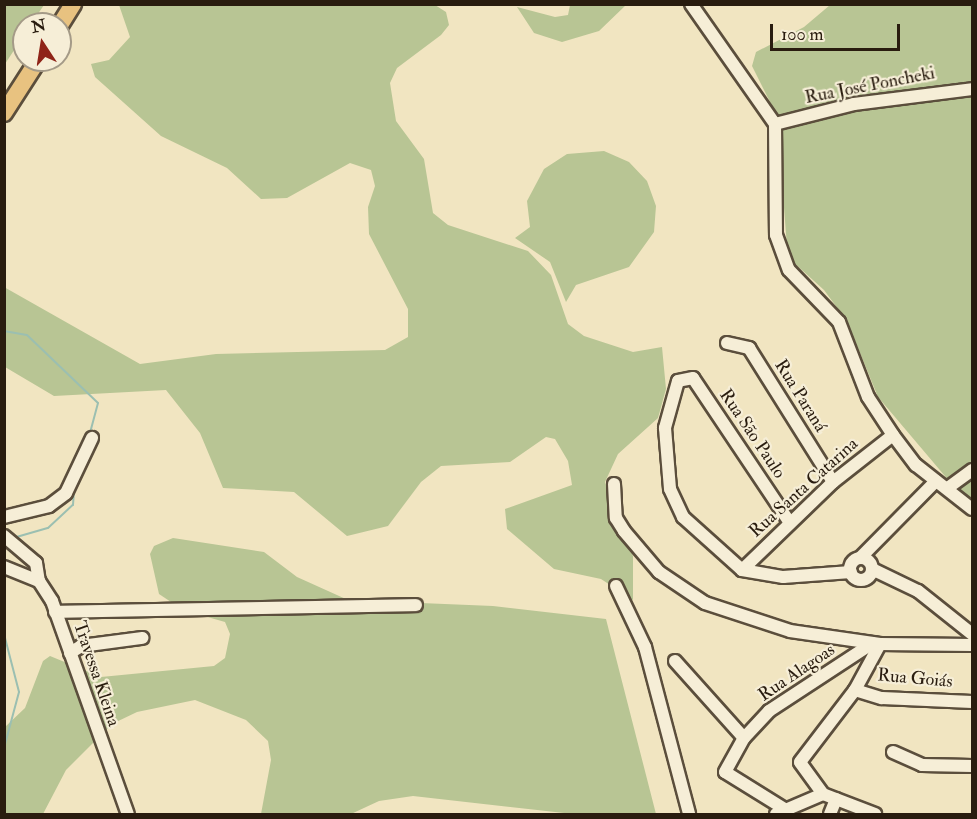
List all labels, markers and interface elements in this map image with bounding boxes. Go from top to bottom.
north arrow [12,12,72,72]
scale bar [773,12,904,50]
text: N [30,15,48,38]
text: 100 m [781,23,824,46]
street label: Rua José Poncheki [803,63,937,109]
street label: Rua Paraná [769,356,831,436]
street label: Rua São Paulo [714,385,790,483]
street label: Rua Santa Catarina [745,434,863,542]
street label: Travessa Kleina [68,618,124,730]
street label: Rua Alagoas [755,640,839,706]
street label: Rua Goiás [877,665,953,693]

